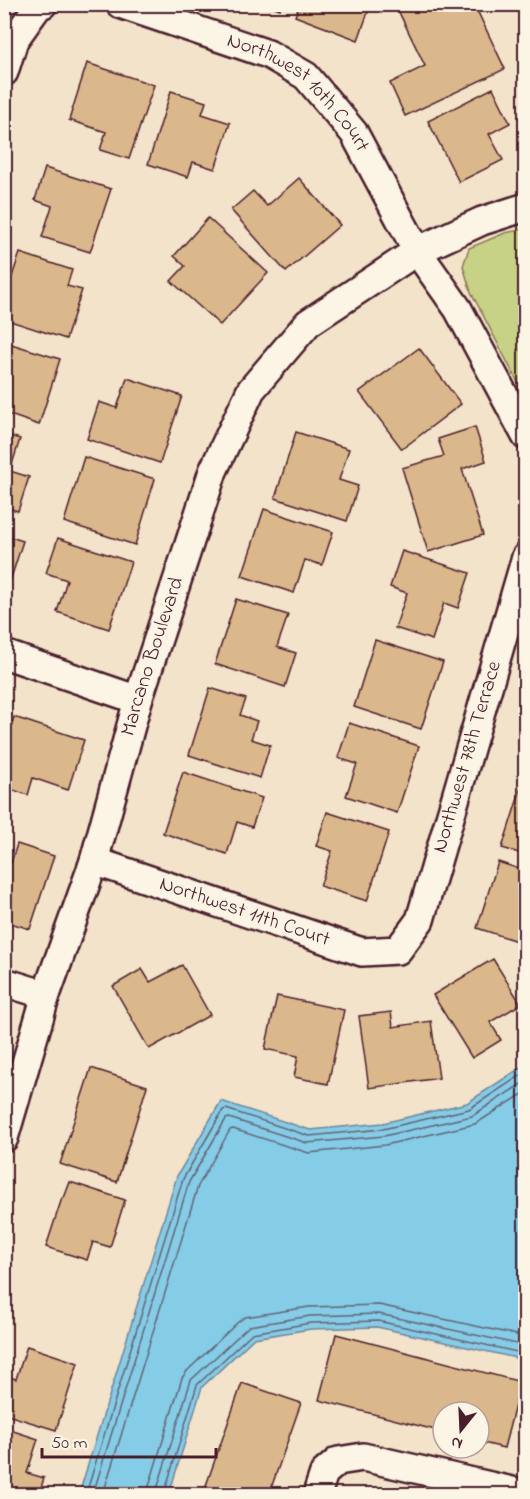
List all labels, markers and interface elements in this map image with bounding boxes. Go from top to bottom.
street label: Northwest 10th Court [223,26,377,158]
street label: Marcano Boulevard [114,573,192,740]
street label: Northwest 78th Terrace [425,657,510,856]
street label: Northwest 11th Court [155,869,334,955]
north arrow [431,1400,491,1460]
scale bar [42,1421,216,1459]
text: N [448,1429,466,1455]
text: 50 m [51,1431,88,1457]

